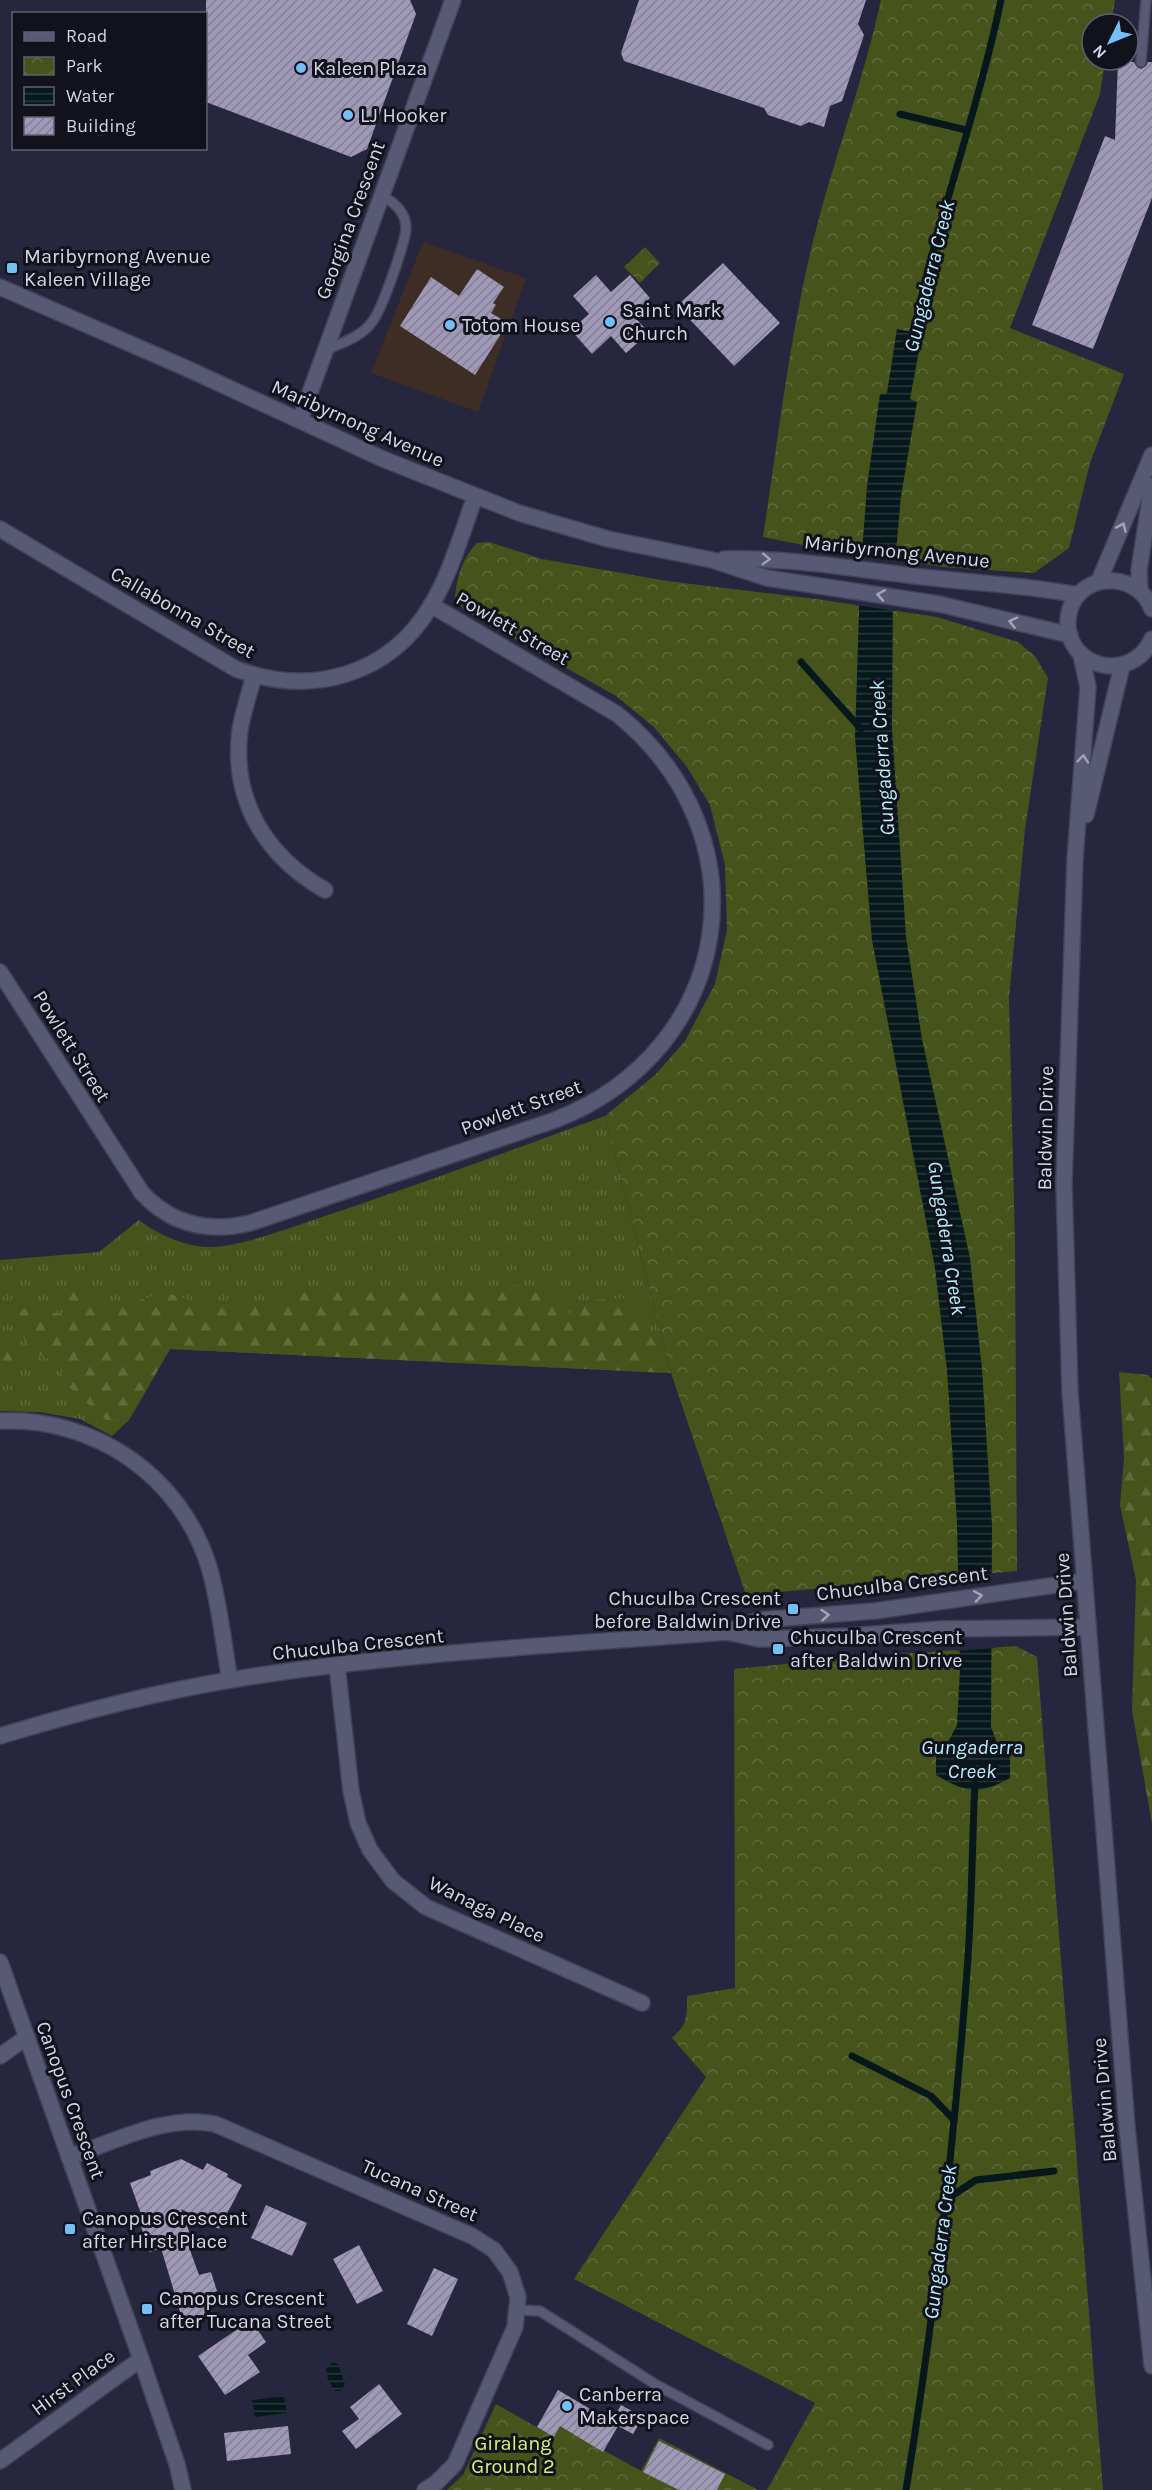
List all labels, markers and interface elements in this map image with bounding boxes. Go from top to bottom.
legend [12,12,207,150]
north arrow [1080,12,1140,72]
text: Road [66,25,107,47]
text: N [1089,41,1110,63]
text: Park [66,55,103,77]
place label: Kaleen Plaza [313,57,427,80]
marker: Kaleen Plaza [294,61,308,75]
text: Water [66,85,114,107]
place label: LJ Hooker [360,104,447,127]
marker: LJ Hooker [341,108,355,122]
text: Building [66,115,136,137]
street label: Georgina Crescent [311,138,390,302]
water label: Gungaderra Creek [899,197,960,354]
place label: Maribyrnong Avenue Kaleen Village [24,245,210,291]
marker: Maribyrnong Avenue Kaleen Village [5,261,19,275]
place label: Saint Mark Church [622,299,722,345]
place label: Totom House [462,314,580,337]
marker: Saint Mark Church [603,315,617,329]
marker: Totom House [443,318,457,332]
street label: Maribyrnong Avenue [268,375,448,472]
one-way arrow [1115,523,1127,534]
street label: Maribyrnong Avenue [803,530,991,573]
one-way arrow [762,552,771,565]
street label: Callabonna Street [106,562,260,663]
street label: Powlett Street [452,587,574,670]
one-way arrow [876,589,886,602]
one-way arrow [1008,617,1018,630]
water label: Gungaderra Creek [865,679,899,836]
one-way arrow [1076,754,1089,763]
street label: Powlett Street [28,986,115,1107]
street label: Baldwin Drive [1033,1065,1058,1191]
street label: Powlett Street [458,1075,585,1140]
water label: Gungaderra Creek [923,1159,971,1317]
street label: Baldwin Drive [1051,1552,1082,1678]
street label: Chuculba Crescent [815,1562,990,1605]
place label: Chuculba Crescent before Baldwin Drive [594,1587,781,1633]
one-way arrow [974,1590,983,1602]
marker: Chuculba Crescent before Baldwin Drive [786,1602,800,1616]
one-way arrow [821,1609,830,1622]
street label: Chuculba Crescent [271,1624,446,1665]
place label: Chuculba Crescent after Baldwin Drive [790,1626,963,1672]
marker: Chuculba Crescent after Baldwin Drive [771,1642,785,1656]
water label: Gungaderra Creek [921,1735,1023,1783]
street label: Wanaga Place [425,1871,549,1948]
street label: Canopus Crescent [31,2018,110,2182]
street label: Baldwin Drive [1088,2037,1121,2163]
street label: Tucana Street [358,2155,482,2227]
water label: Gungaderra Creek [919,2163,961,2321]
place label: Canopus Crescent after Hirst Place [82,2207,248,2253]
marker: Canopus Crescent after Hirst Place [63,2222,77,2236]
place label: Canopus Crescent after Tucana Street [159,2287,332,2333]
marker: Canopus Crescent after Tucana Street [140,2302,154,2316]
street label: Hirst Place [27,2344,120,2420]
place label: Canberra Makerspace [579,2383,690,2429]
marker: Canberra Makerspace [560,2399,574,2413]
park label: Giralang Ground 2 [471,2432,555,2478]

